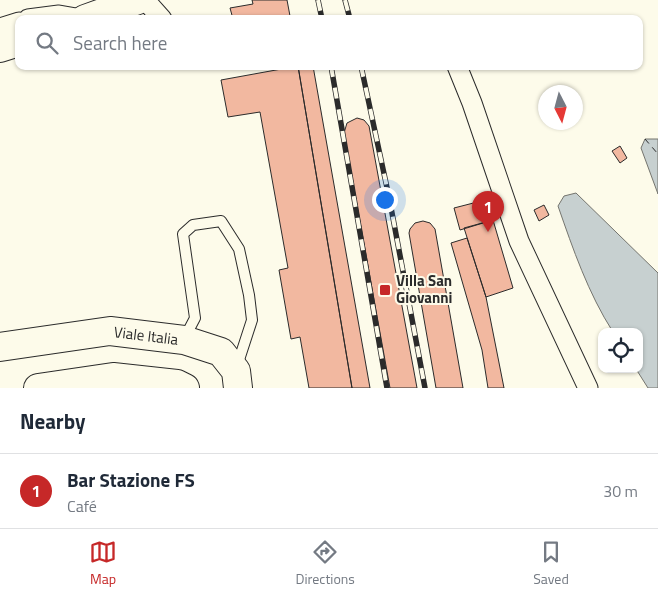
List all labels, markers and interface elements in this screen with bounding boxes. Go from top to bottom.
search box [15,15,643,70]
text: Search here [73,28,167,57]
icon: search [33,29,61,57]
north arrow [538,85,583,130]
your location [372,187,398,213]
pin: 1 [472,191,504,232]
place label: Villa San Giovanni [396,269,452,309]
marker: Villa San Giovanni [378,283,392,297]
street label: Viale Italia [113,320,180,351]
map controls [598,328,643,373]
button: locate [598,328,643,373]
text: Nearby [20,405,85,437]
text: Bar Stazione FS [67,465,195,494]
text: 1 [32,479,40,503]
text: 30 m [603,479,638,503]
text: Café [67,494,97,518]
tab: Map [89,538,117,589]
tab: Directions [295,538,355,589]
tab: Saved [533,538,569,589]

